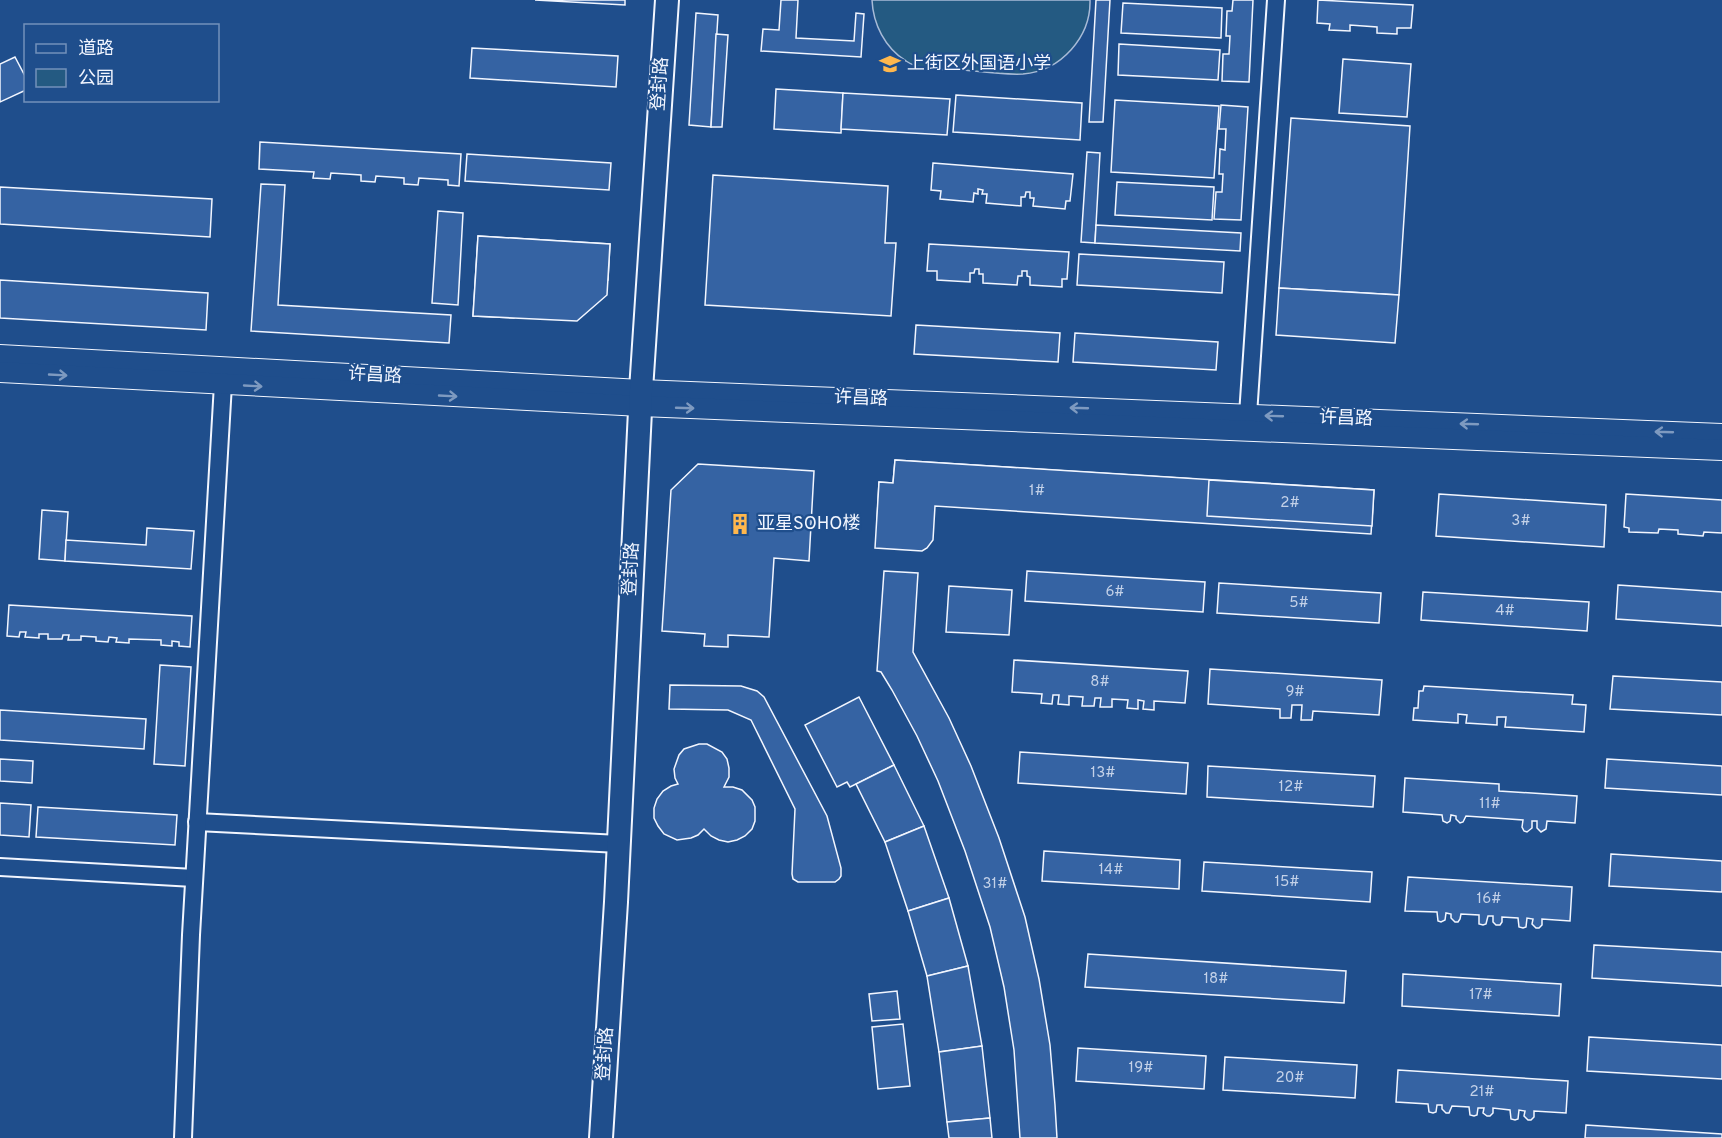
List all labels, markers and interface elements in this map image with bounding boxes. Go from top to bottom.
legend [24,24,219,102]
text: 道路 [78,38,114,61]
school or university icon: 上街区外国语小学 [878,52,902,76]
place label: 上街区外国语小学 [907,53,1051,76]
street label: 登封路 [648,56,674,112]
text: 公园 [78,68,114,91]
street label: 许昌路 [347,363,403,389]
one-way arrow [48,370,68,381]
one-way arrow [243,380,263,391]
street label: 许昌路 [834,387,888,411]
one-way arrow [437,391,457,402]
one-way arrow [674,402,694,413]
one-way arrow [1070,403,1090,414]
street label: 许昌路 [1319,407,1373,431]
one-way arrow [1264,411,1284,422]
one-way arrow [1459,418,1479,430]
one-way arrow [1654,426,1674,437]
house number: 1# [1029,482,1045,501]
house number: 2# [1280,494,1300,513]
building icon: 亚星SOHO楼 [728,512,752,536]
house number: 3# [1511,512,1531,531]
place label: 亚星SOHO楼 [757,513,861,536]
street label: 登封路 [619,541,645,597]
house number: 6# [1105,583,1125,602]
house number: 5# [1289,594,1309,613]
house number: 4# [1495,602,1515,621]
house number: 8# [1090,673,1110,692]
house number: 9# [1285,683,1305,702]
house number: 13# [1091,764,1115,783]
house number: 12# [1278,778,1304,797]
house number: 11# [1479,795,1501,814]
house number: 14# [1099,861,1123,880]
house number: 15# [1274,873,1300,892]
house number: 31# [983,875,1007,894]
house number: 16# [1477,890,1501,909]
house number: 18# [1203,970,1229,989]
house number: 17# [1469,986,1493,1005]
street label: 登封路 [593,1026,619,1082]
house number: 19# [1129,1059,1153,1078]
house number: 20# [1275,1069,1305,1088]
house number: 21# [1469,1083,1495,1102]

